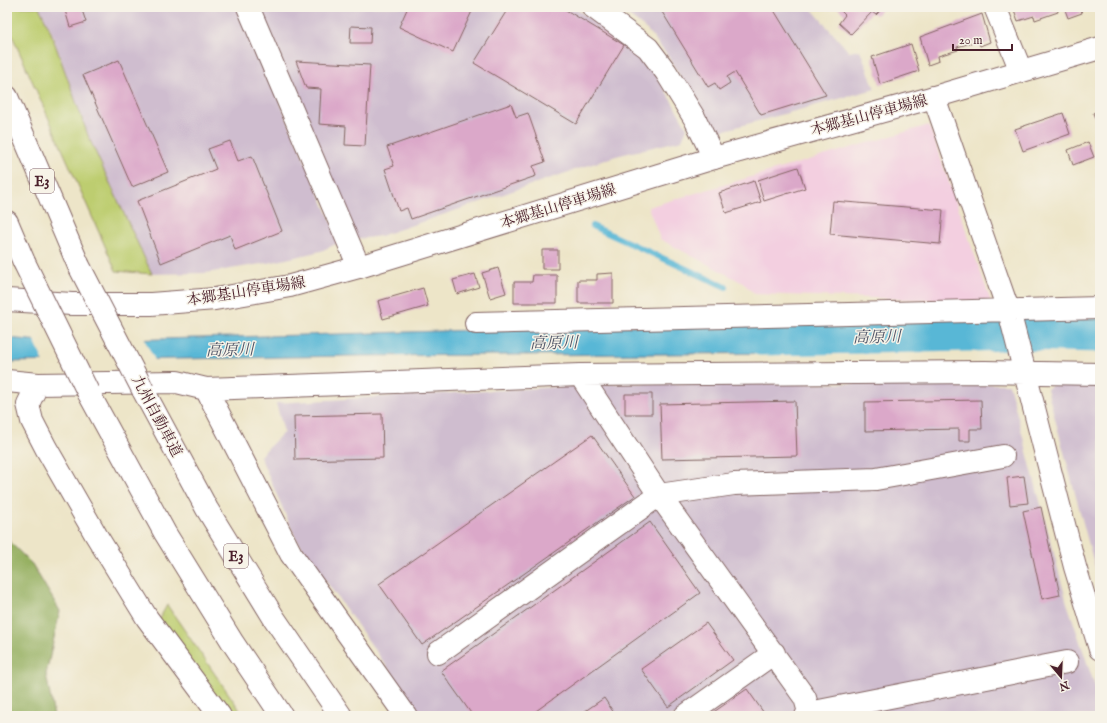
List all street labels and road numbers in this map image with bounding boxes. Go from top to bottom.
street label: 本郷基山停車場線 [809,91,930,140]
road number: E3 [30,169,54,193]
street label: 本郷基山停車場線 [498,180,618,233]
street label: 本郷基山停車場線 [185,273,307,310]
street label: 九州自動車道 [127,372,186,460]
road number: E3 [224,544,248,568]

